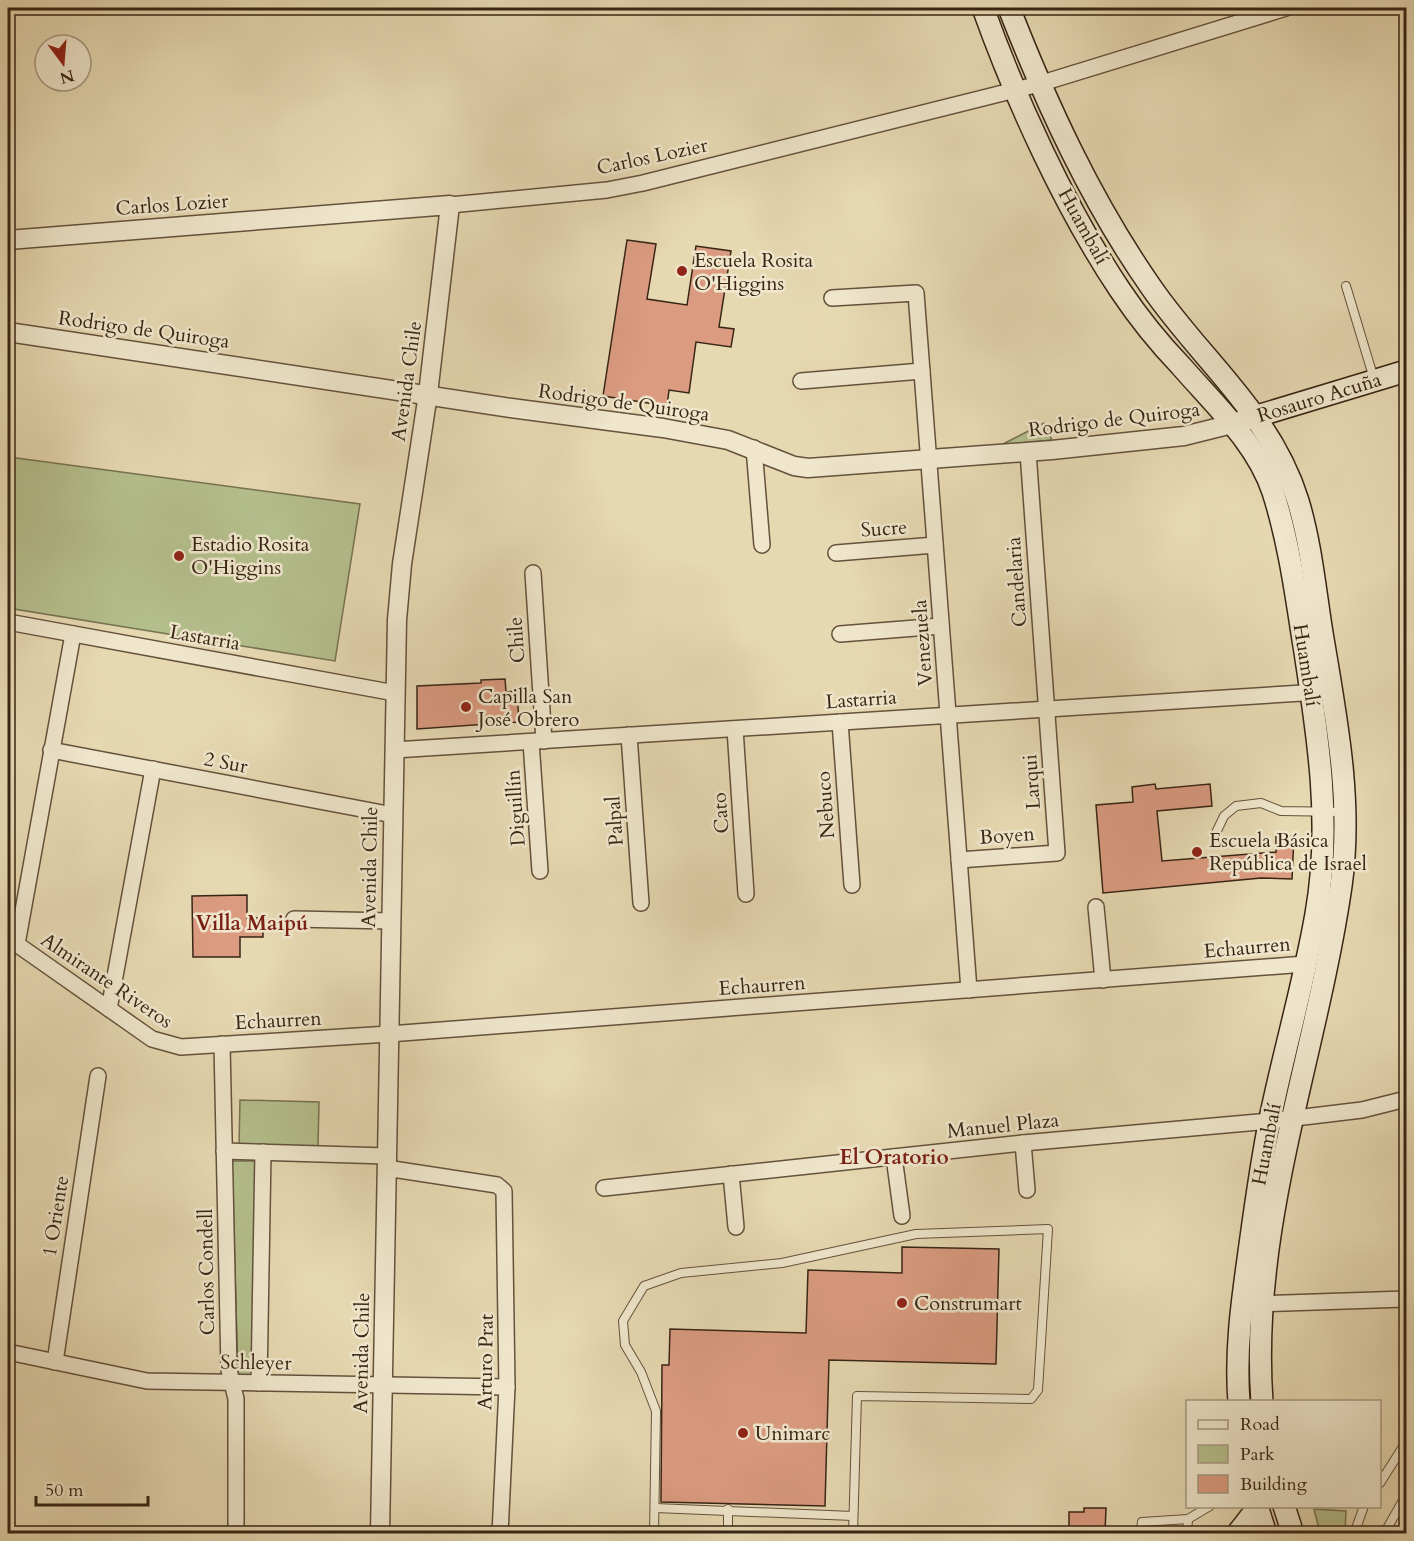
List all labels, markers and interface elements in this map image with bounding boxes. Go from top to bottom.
north arrow [33,33,93,93]
text: N [57,64,77,89]
street label: Carlos Lozier [594,131,711,181]
street label: Huambalí [1052,183,1116,270]
street label: Carlos Lozier [115,187,230,222]
place label: Escuela Rosita O'Higgins [694,247,814,297]
marker: Escuela Rosita O'Higgins [675,264,689,278]
street label: Rodrigo de Quiroga [57,304,232,355]
street label: Avenida Chile [385,319,428,443]
street label: Rosauro Acuña [1254,366,1385,429]
street label: Rodrigo de Quiroga [537,377,712,428]
street label: Rodrigo de Quiroga [1027,396,1202,443]
street label: Sucre [860,513,908,544]
place label: Estadio Rosita O'Higgins [191,531,310,581]
street label: Candelaria [1000,536,1033,628]
marker: Estadio Rosita O'Higgins [172,549,186,563]
street label: Venezuela [906,598,939,687]
street label: Chile [501,616,532,664]
street label: Lastarria [167,618,243,657]
street label: Huambalí [1287,622,1326,709]
place label: Capilla San José Obrero [475,683,579,733]
street label: Lastarria [825,684,898,715]
marker: Capilla San José Obrero [459,700,473,714]
street label: 2 Sur [202,745,251,780]
street label: Larqui [1016,753,1047,811]
street label: Diguillín [499,768,532,847]
street label: Nebuco [810,770,841,840]
street label: Cato [706,791,735,834]
street label: Palpal [599,795,630,847]
street label: Avenida Chile [355,806,384,928]
street label: Boyen [978,820,1036,851]
place label: Escuela Básica República de Israel [1209,827,1367,877]
marker: Escuela Básica República de Israel [1190,845,1204,859]
district label: Villa Maipú [196,909,308,938]
street label: Almirante Riveros [36,926,178,1035]
street label: Echaurren [1202,930,1292,965]
street label: Echaurren [718,969,807,1002]
street label: Echaurren [234,1005,323,1036]
street label: Huambalí [1245,1100,1288,1188]
street label: Manuel Plaza [946,1106,1061,1145]
district label: El Oratorio [839,1143,949,1172]
street label: 1 Oriente [36,1174,75,1259]
street label: Carlos Condell [192,1208,221,1335]
place label: Construmart [914,1290,1023,1317]
street label: Avenida Chile [347,1292,376,1414]
marker: Construmart [895,1296,909,1310]
street label: Arturo Prat [471,1313,500,1410]
street label: Schleyer [220,1348,293,1377]
legend [1186,1400,1381,1508]
text: Road [1240,1412,1280,1437]
place label: Unimarc [755,1420,830,1447]
marker: Unimarc [736,1426,750,1440]
text: Park [1240,1442,1275,1467]
scale bar [36,1469,148,1507]
text: Building [1240,1472,1308,1497]
text: 50 m [45,1478,84,1503]

